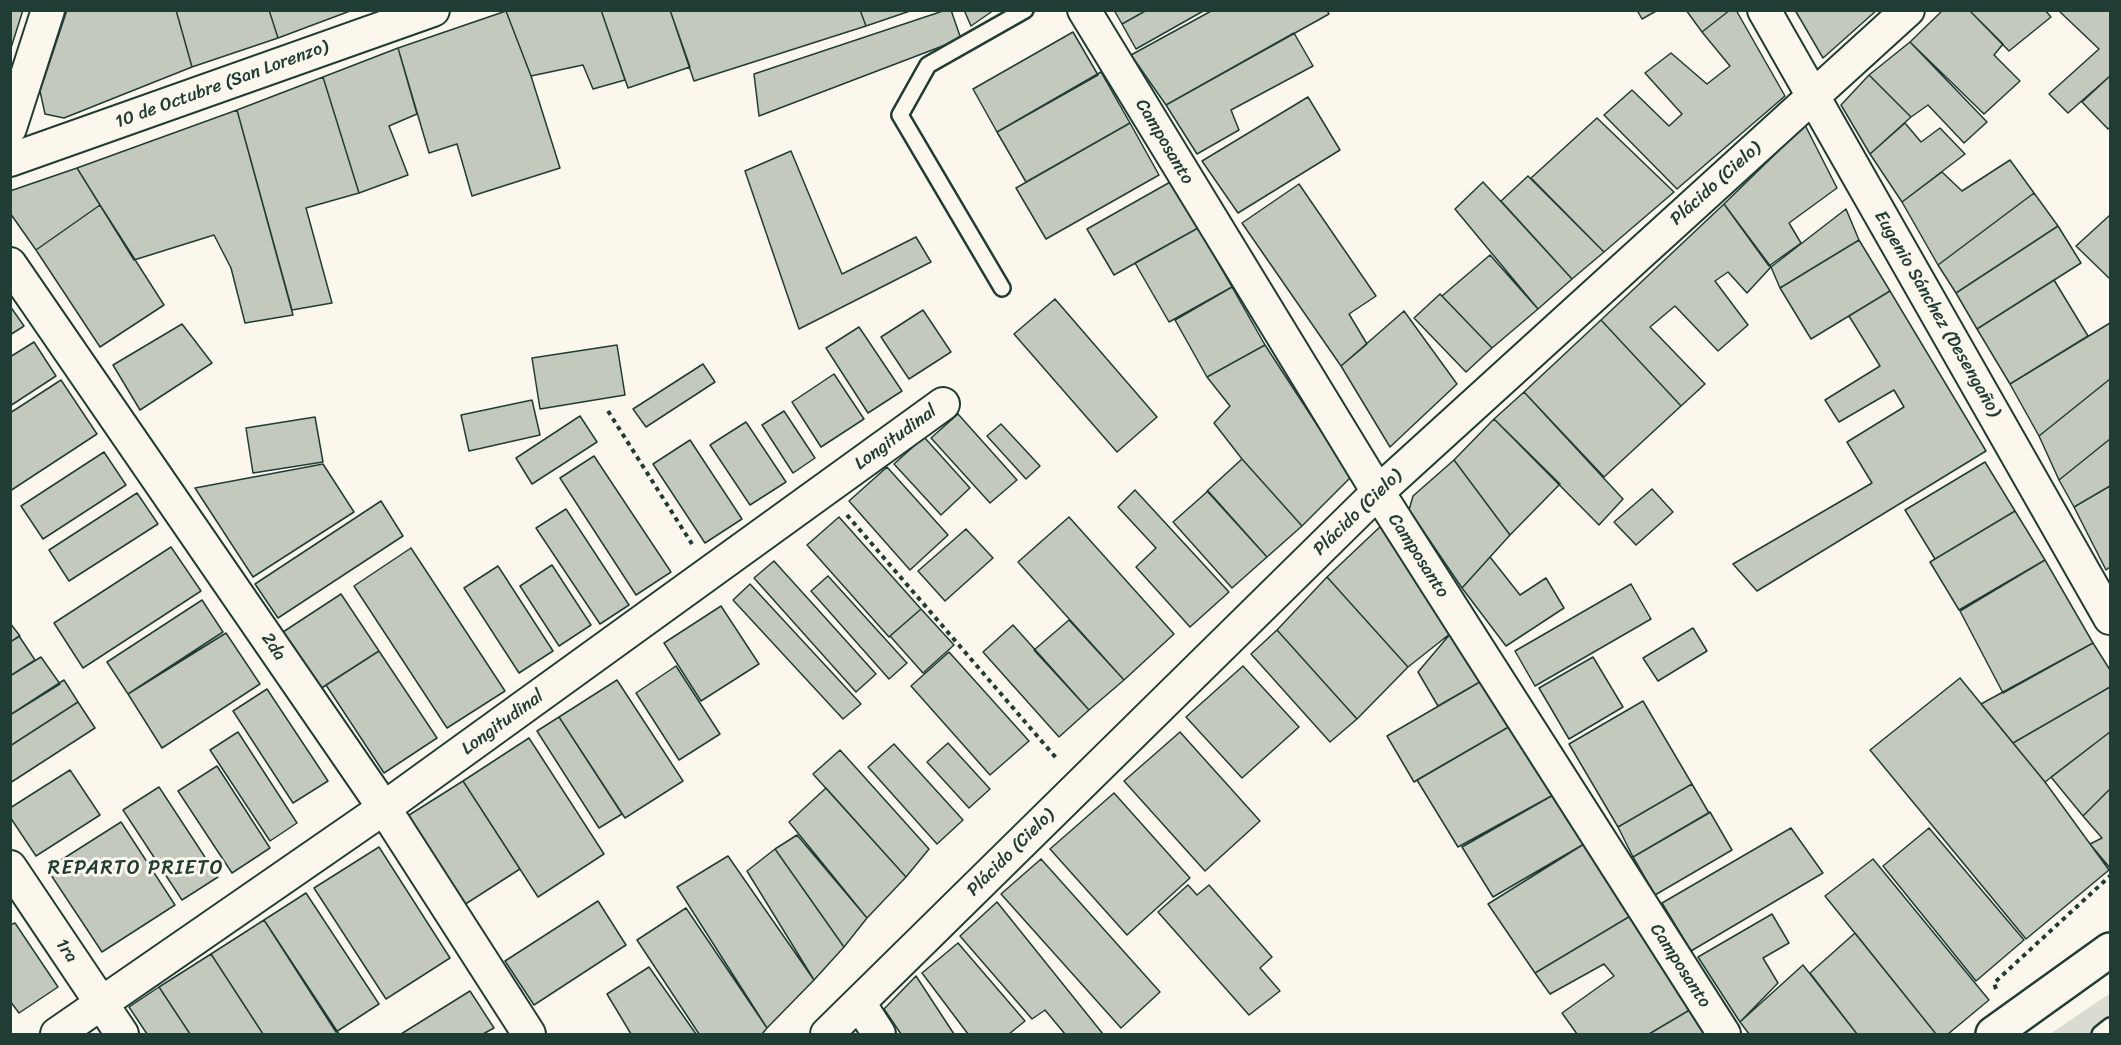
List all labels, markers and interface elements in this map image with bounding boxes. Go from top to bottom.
street label: 10 de Octubre (San Lorenzo) [113,36,331,134]
street label: Camposanto [1130,95,1198,189]
street label: Plácido (Cielo) [1666,138,1766,230]
street label: Eugenio Sánchez (Desengaño) [1869,207,2005,421]
street label: Longitudinal [851,401,941,475]
street label: Plácido (Cielo) [1309,465,1407,561]
street label: Camposanto [1383,510,1453,602]
street label: 2da [256,629,290,665]
street label: Longitudinal [458,686,548,760]
street label: Plácido (Cielo) [963,805,1059,901]
district label: REPARTO PRIETO [48,857,224,881]
street label: Camposanto [1645,920,1715,1012]
street label: 1ra [50,935,82,967]

